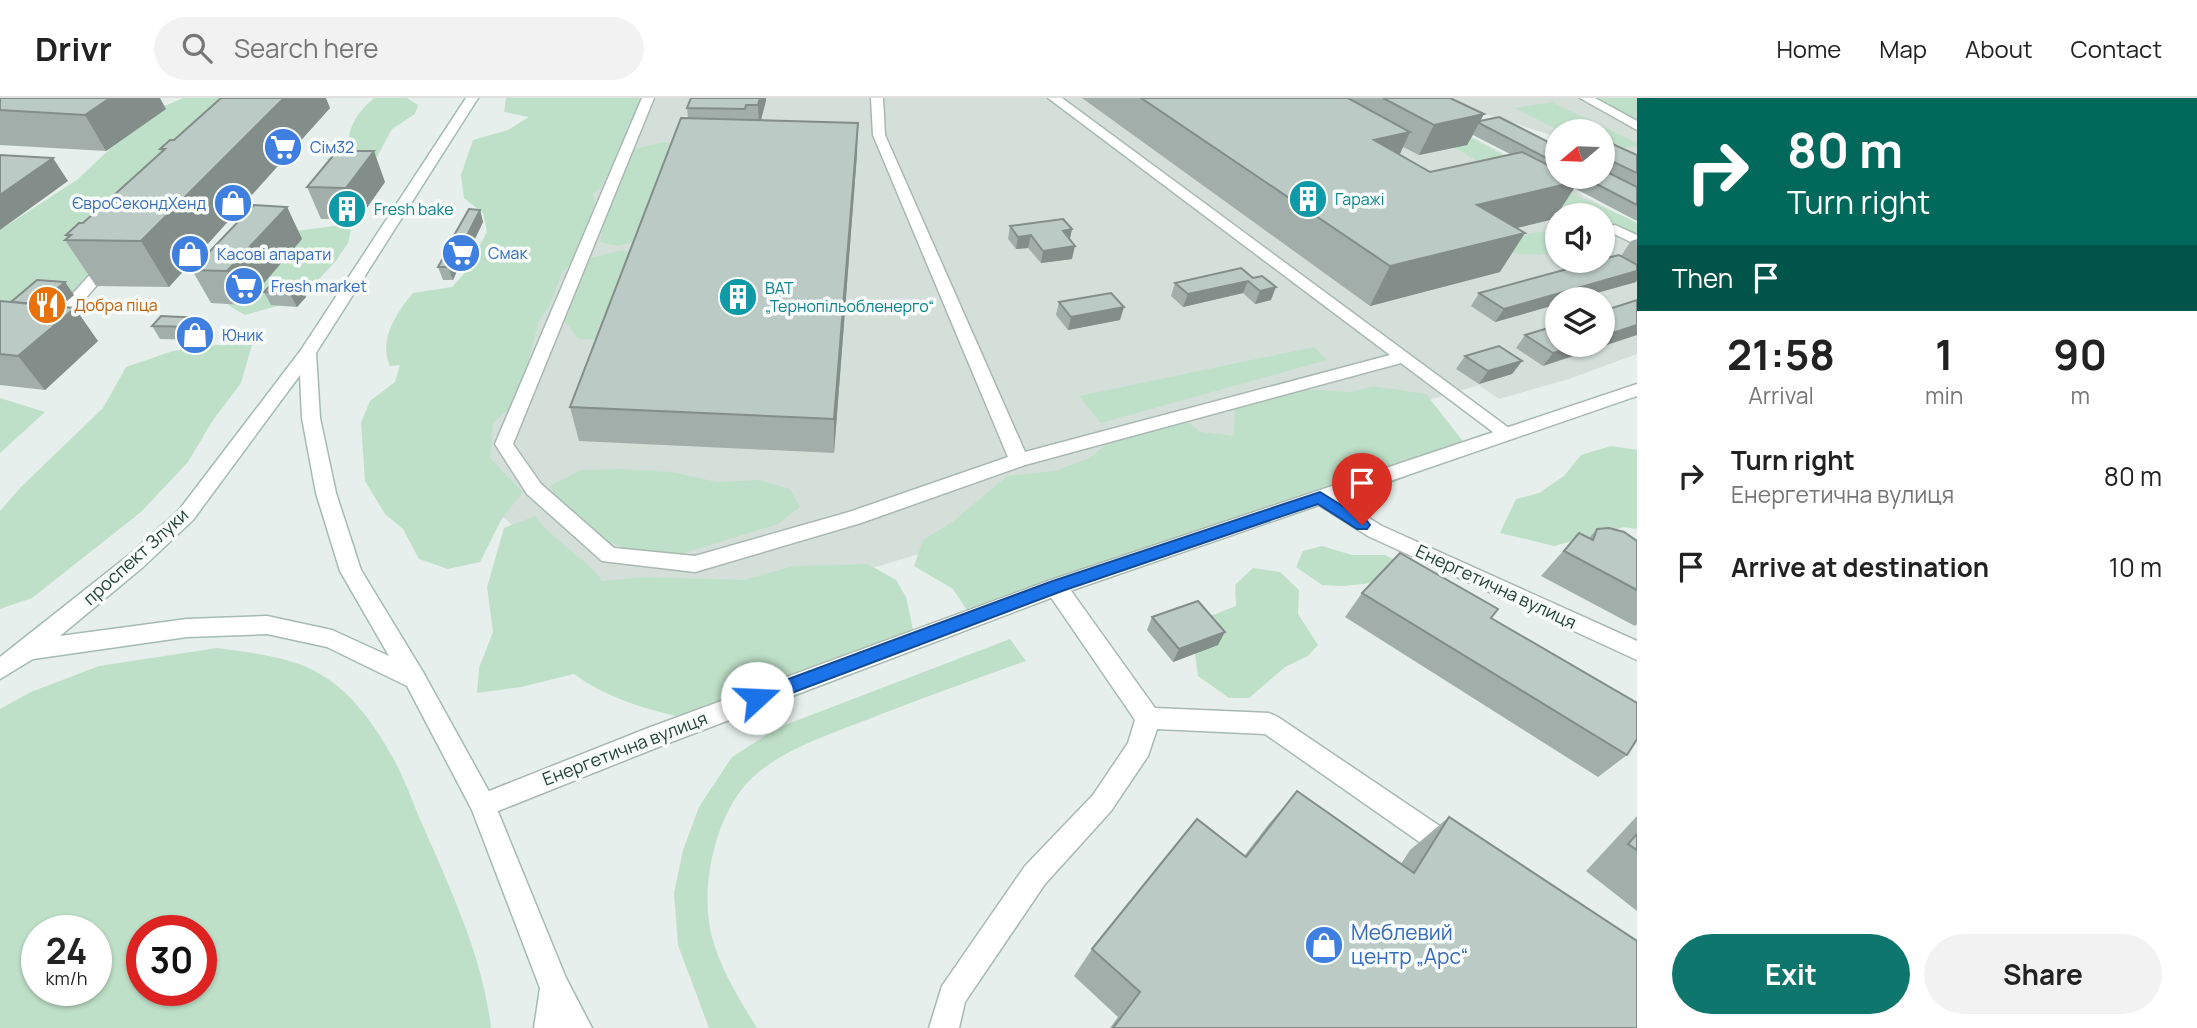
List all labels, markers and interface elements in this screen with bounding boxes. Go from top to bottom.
search box [154,17,644,80]
text: Drivr [35,26,112,71]
icon: search [178,29,216,67]
text: Search here [234,30,378,66]
text: Home [1776,32,1841,65]
text: Map [1879,32,1927,65]
text: About [1965,32,2033,65]
text: Contact [2071,32,2162,65]
text: 80 m [1787,116,1903,183]
north arrow [1545,119,1615,189]
map controls [1545,119,1615,357]
supermarket icon: Сім32 [262,126,304,168]
icon: right [1672,126,1763,217]
place label: Сім32 [310,136,354,158]
building icon: Гаражі [1287,178,1329,220]
text: Turn right [1787,180,1930,224]
shop icon: ЄвроСекондХенд [212,182,254,224]
building icon: Fresh bake [326,188,368,230]
place label: Гаражі [1335,188,1385,210]
place label: ЄвроСекондХенд [72,192,206,214]
place label: Fresh bake [374,198,454,220]
button: sound [1545,203,1615,273]
supermarket icon: Смак [440,232,482,274]
shop icon: Касові апарати [169,233,211,275]
place label: Смак [488,242,528,264]
place label: Касові апарати [217,243,331,265]
icon: arrive [1747,259,1785,297]
text: Then [1672,260,1733,296]
supermarket icon: Fresh market [223,265,265,307]
place label: Fresh market [271,275,367,297]
building icon: ВАТ „Тернопільобленерго“ [717,276,759,318]
place label: ВАТ „Тернопільобленерго“ [765,277,934,317]
restaurant icon: Добра піца [26,284,68,326]
button: layers [1545,287,1615,357]
place label: Добра піца [74,294,158,316]
shop icon: Юник [174,314,216,356]
place label: Юник [222,324,264,346]
text: 21:58 [1727,325,1835,383]
text: 1 [1935,325,1953,383]
text: 90 [2053,325,2107,383]
text: Arrival [1748,379,1814,411]
text: min [1925,379,1963,411]
text: m [2070,379,2090,411]
text: Turn right [1731,442,1855,478]
pin [1332,453,1392,525]
icon: right [1672,457,1710,495]
text: 80 m [2104,458,2162,494]
icon: arrive [1343,464,1381,502]
text: Енергетична вулиця [1731,478,1954,510]
street label: проспект Злуки [78,503,193,610]
street label: Енергетична вулиця [1412,538,1581,634]
icon: arrive [1672,548,1710,586]
text: Arrive at destination [1731,549,1989,585]
text: 10 m [2109,549,2162,585]
position arrow [720,661,794,735]
street label: Енергетична вулиця [539,706,710,791]
speed limit sign: 30 [126,915,217,1006]
place label: Меблевий центр „Арс“ [1351,918,1468,970]
shop icon: Меблевий центр „Арс“ [1303,924,1345,966]
text: 24 [46,927,87,975]
button: Exit [1672,934,1910,1014]
button: Share [1924,934,2162,1014]
text: km/h [46,966,87,990]

